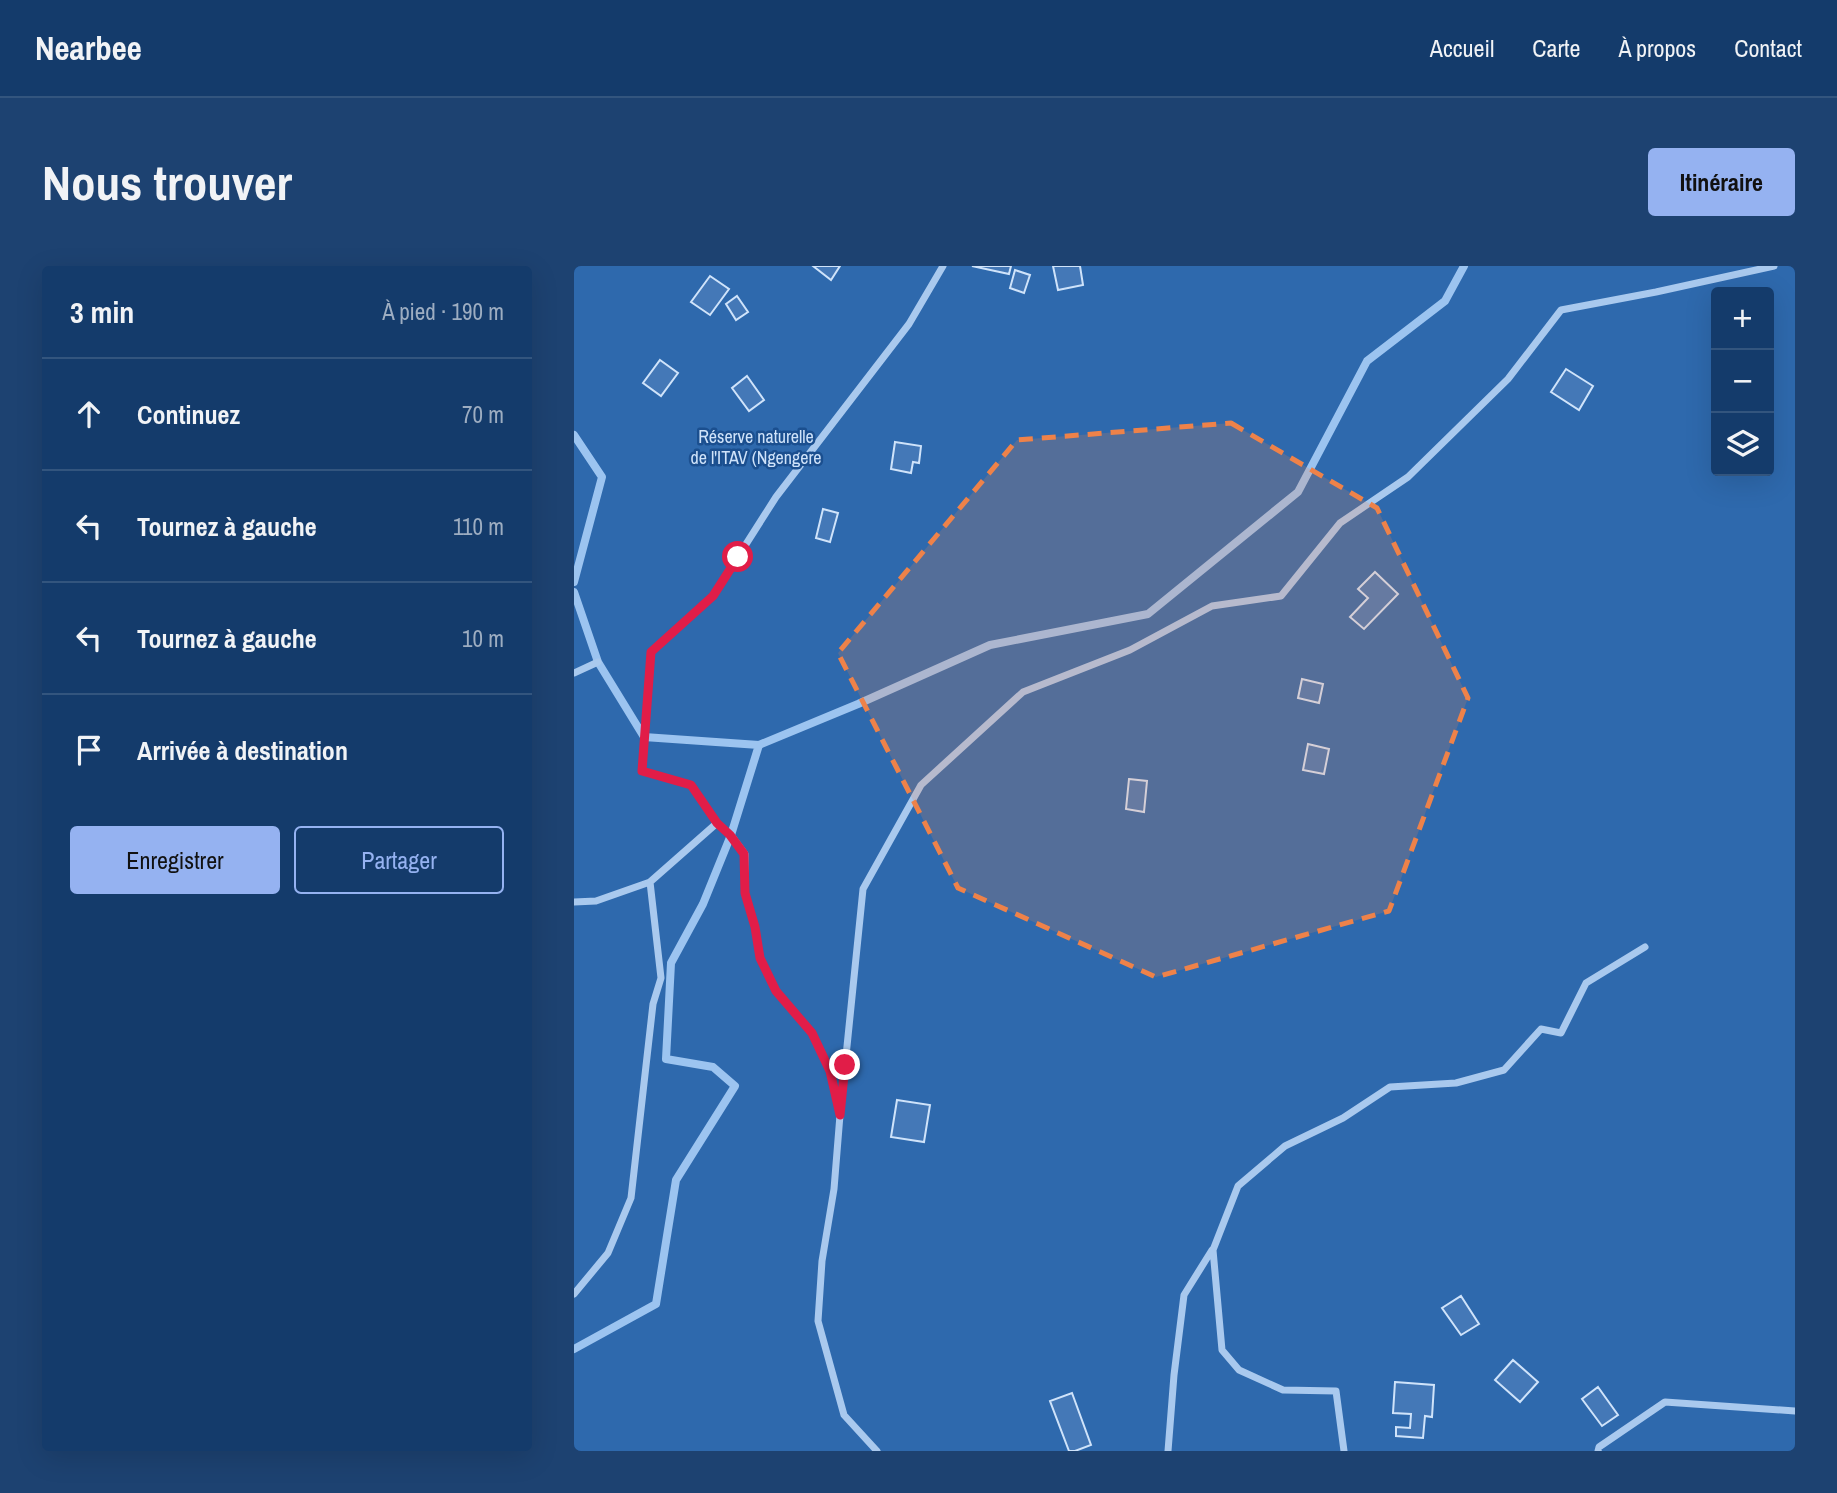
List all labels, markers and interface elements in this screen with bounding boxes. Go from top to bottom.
text: Nearbee [35,26,142,70]
text: Accueil [1430,32,1494,64]
text: Carte [1532,32,1580,64]
text: À propos [1618,32,1696,64]
text: Contact [1734,32,1802,64]
button: Itinéraire [1648,148,1795,216]
text: Nous trouver [42,149,292,215]
map controls [1711,287,1774,476]
button: + [1711,287,1774,350]
text: 3 min [70,292,134,332]
text: À pied · 190 m [382,296,504,327]
button: − [1711,350,1774,413]
icon: ahead [70,395,108,433]
text: Continuez [137,397,240,432]
text: 70 m [462,399,504,430]
button: layers [1711,413,1774,476]
park label: Réserve naturelle de l'ITAV (Ngengere [690,424,822,470]
icon: left [70,507,108,545]
text: Tournez à gauche [137,509,317,544]
text: 110 m [453,511,504,542]
route start [722,541,753,572]
icon: left [70,619,108,657]
text: Tournez à gauche [137,621,317,656]
text: 10 m [462,623,504,654]
icon: arrive [70,731,108,769]
text: Arrivée à destination [137,733,348,768]
button: Enregistrer [70,826,280,894]
button: Partager [294,826,504,894]
route end [829,1049,860,1080]

